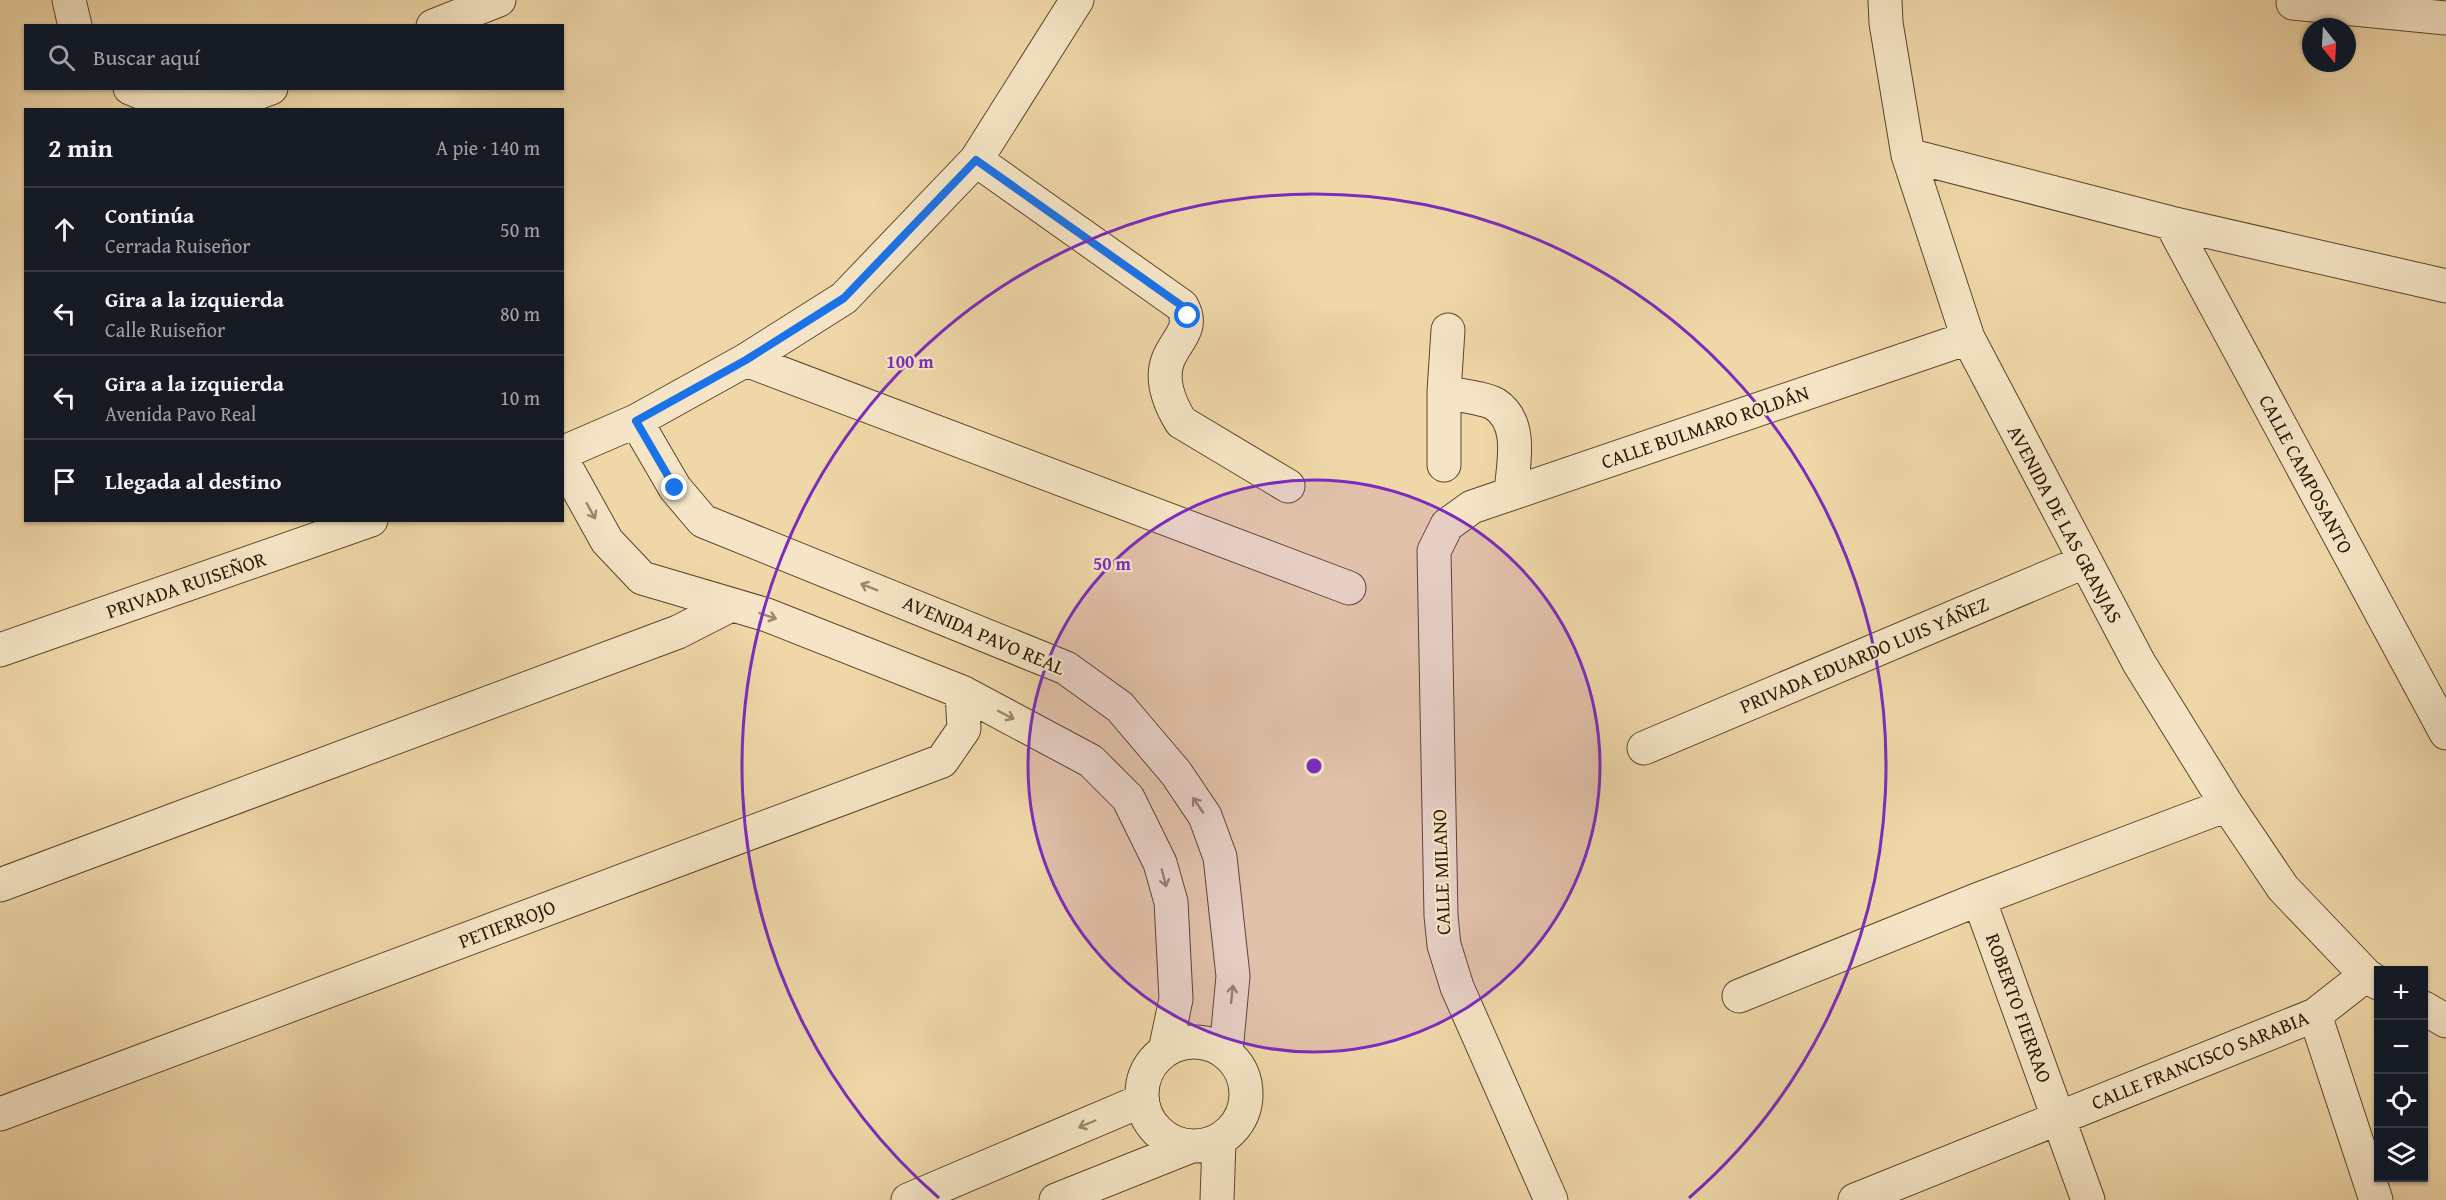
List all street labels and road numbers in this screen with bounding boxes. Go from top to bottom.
street label: CALLE BULMARO ROLDÁN [1597,377,1813,476]
street label: CALLE CAMPOSANTO [2252,389,2361,558]
street label: AVENIDA DE LAS GRANJAS [2001,420,2130,628]
street label: PRIVADA RUISEÑOR [102,543,270,625]
street label: AVENIDA PAVO REAL [899,587,1070,682]
street label: PRIVADA EDUARDO LUIS YÁÑEZ [1735,589,1993,720]
street label: CALLE MILANO [1424,809,1457,936]
street label: PETIERROJO [454,892,560,955]
street label: ROBERTO FIERRAO [1979,929,2060,1087]
street label: CALLE FRANCISCO SARABIA [2087,1003,2313,1116]

